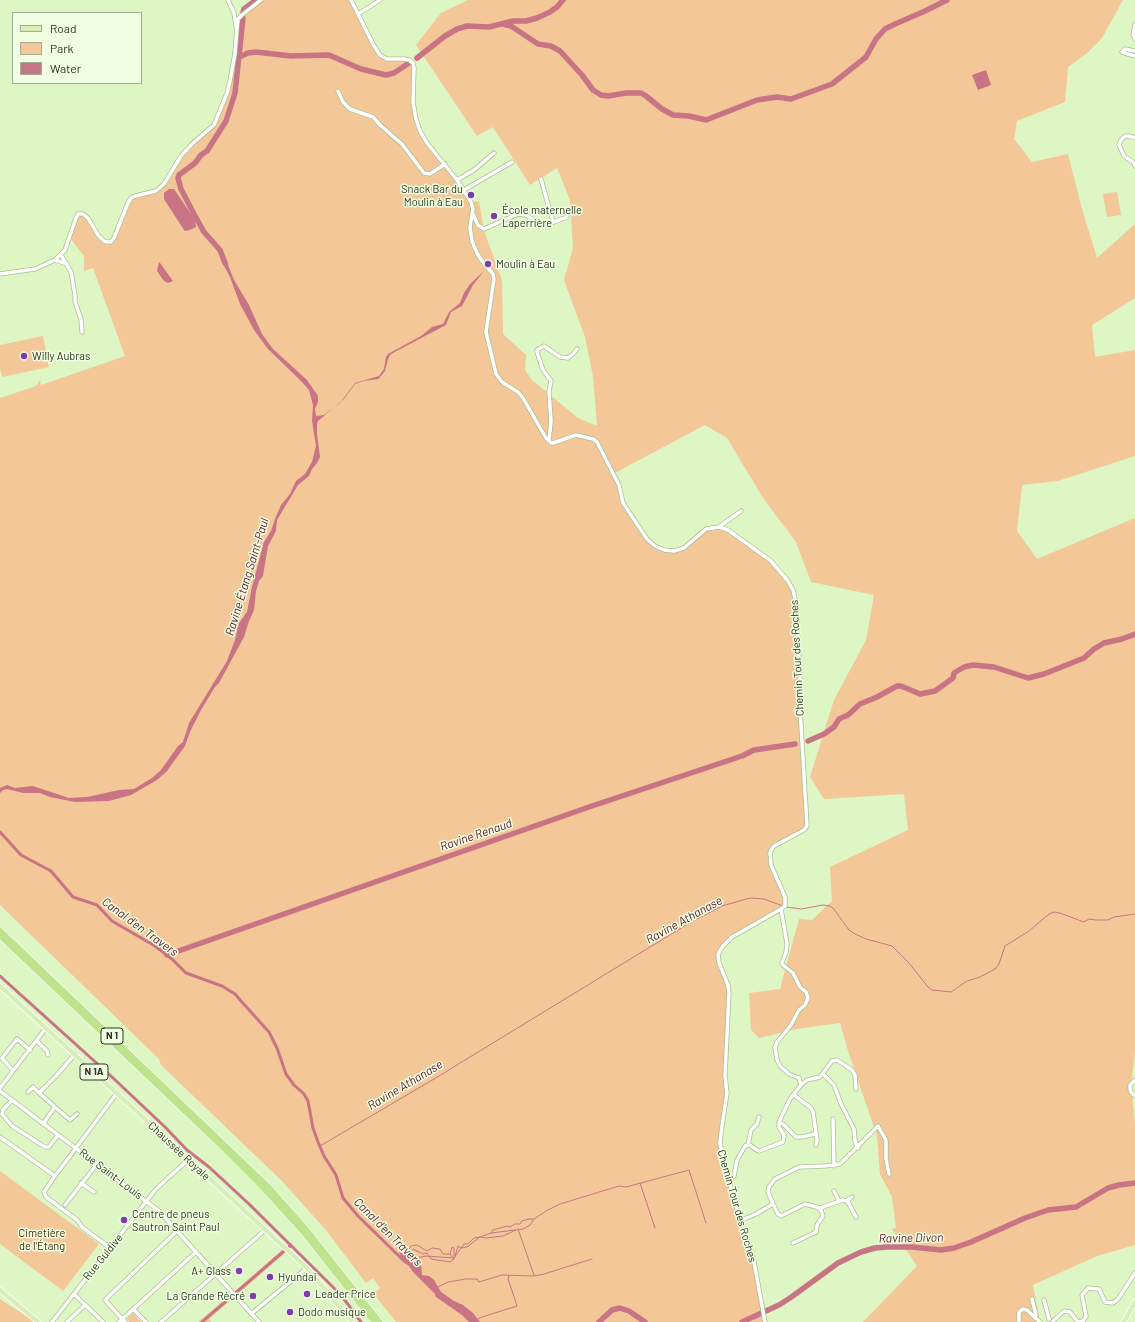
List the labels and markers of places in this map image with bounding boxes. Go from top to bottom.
place label: Snack Bar du Moulin à Eau [401,182,463,208]
marker: Snack Bar du Moulin à Eau [466,190,476,200]
place label: École maternelle Laperrière [502,203,582,229]
marker: École maternelle Laperrière [489,211,499,221]
place label: Moulin à Eau [496,257,555,271]
marker: Moulin à Eau [483,259,493,269]
place label: Willy Aubras [32,349,90,363]
marker: Willy Aubras [19,351,29,361]
place label: Centre de pneus Sautron Saint Paul [132,1207,219,1233]
marker: Centre de pneus Sautron Saint Paul [119,1215,129,1225]
place label: A+ Glass [191,1264,231,1278]
marker: A+ Glass [234,1266,244,1276]
place label: Hyundai [278,1270,316,1284]
marker: Hyundai [265,1272,275,1282]
place label: Leader Price [315,1287,376,1301]
place label: La Grande Récré [167,1289,245,1303]
marker: Leader Price [302,1289,312,1299]
marker: La Grande Récré [248,1291,258,1301]
place label: Dodo musique [298,1305,366,1319]
marker: Dodo musique [285,1307,295,1317]

